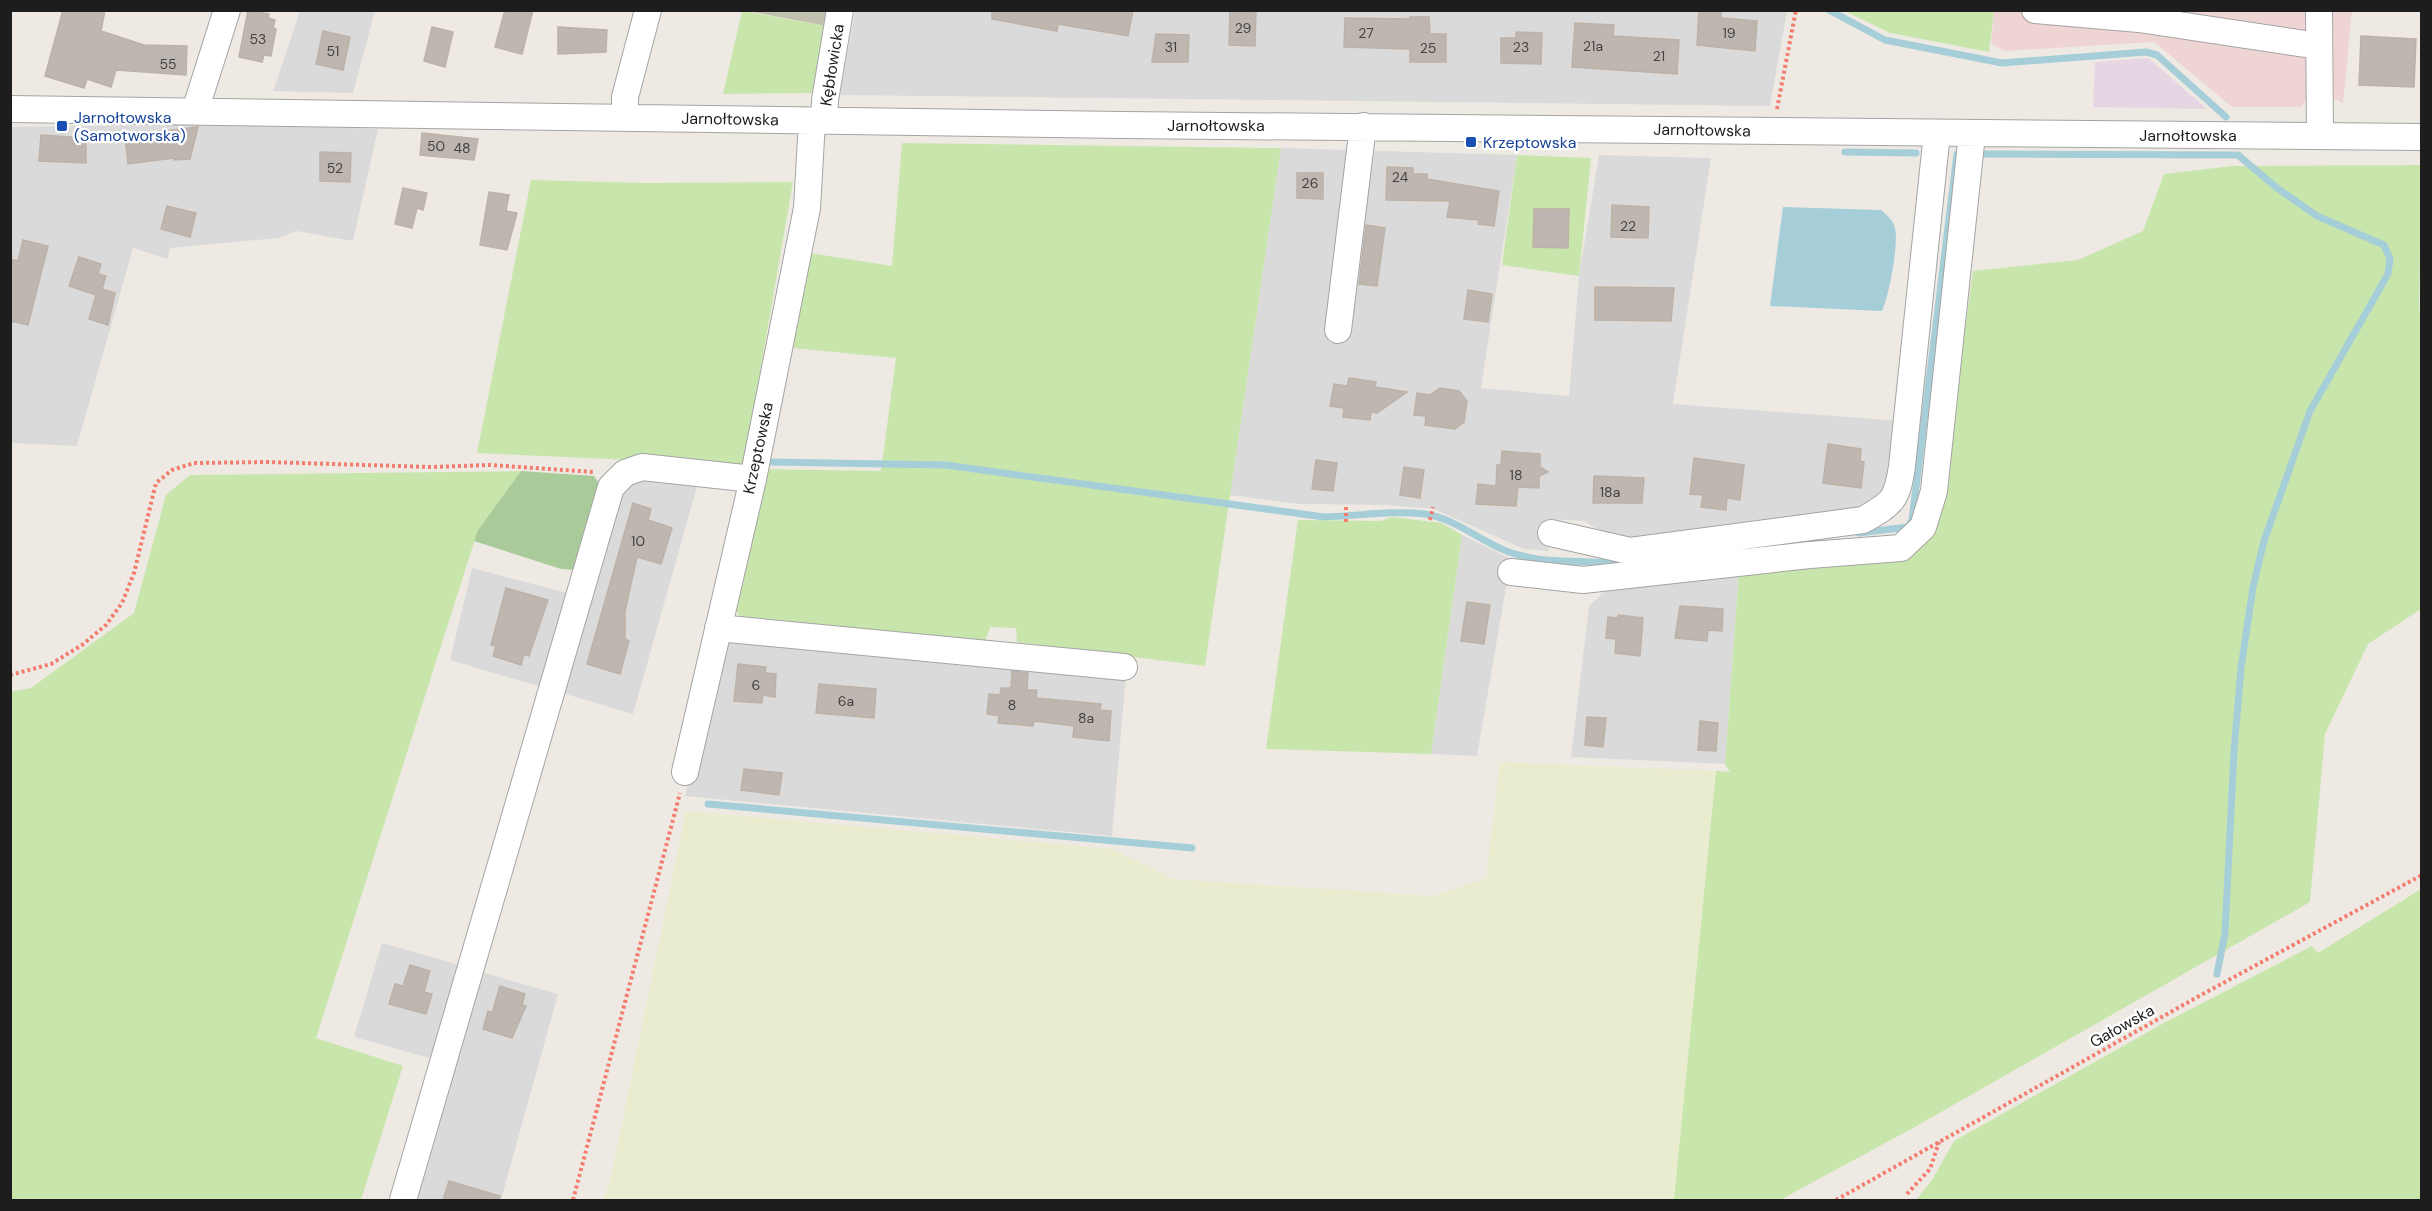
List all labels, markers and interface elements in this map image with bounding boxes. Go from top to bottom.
house number: 29 [1235,19,1252,37]
street label: Kębłowicka [815,22,849,108]
house number: 27 [1358,24,1374,42]
house number: 19 [1722,24,1736,42]
house number: 53 [250,30,266,48]
house number: 21a [1583,37,1603,55]
house number: 31 [1165,38,1177,56]
house number: 23 [1513,38,1529,56]
house number: 25 [1420,39,1436,57]
house number: 51 [327,42,339,60]
house number: 21 [1653,47,1665,65]
house number: 55 [159,55,177,73]
place label: Jarnołtowska (Samotworska) [74,107,186,146]
street label: Jarnołtowska [681,108,779,130]
street label: Jarnołtowska [1167,115,1265,136]
marker: Jarnołtowska (Samotworska) [55,119,69,133]
street label: Jarnołtowska [1653,119,1751,141]
street label: Jarnołtowska [2139,125,2237,146]
place label: Krzeptowska [1483,132,1577,153]
marker: Krzeptowska [1464,135,1478,149]
house number: 50 [427,137,445,155]
house number: 48 [453,139,471,157]
house number: 52 [327,159,343,177]
house number: 24 [1392,168,1409,186]
house number: 26 [1302,174,1318,192]
house number: 22 [1620,217,1636,235]
street label: Krzeptowska [738,400,778,496]
house number: 18 [1510,466,1522,484]
house number: 18a [1600,483,1620,501]
house number: 10 [631,532,645,550]
house number: 6 [752,676,760,694]
house number: 6a [838,692,854,710]
house number: 8 [1008,696,1016,714]
house number: 8a [1078,709,1094,727]
street label: Gałowska [2086,1000,2158,1052]

